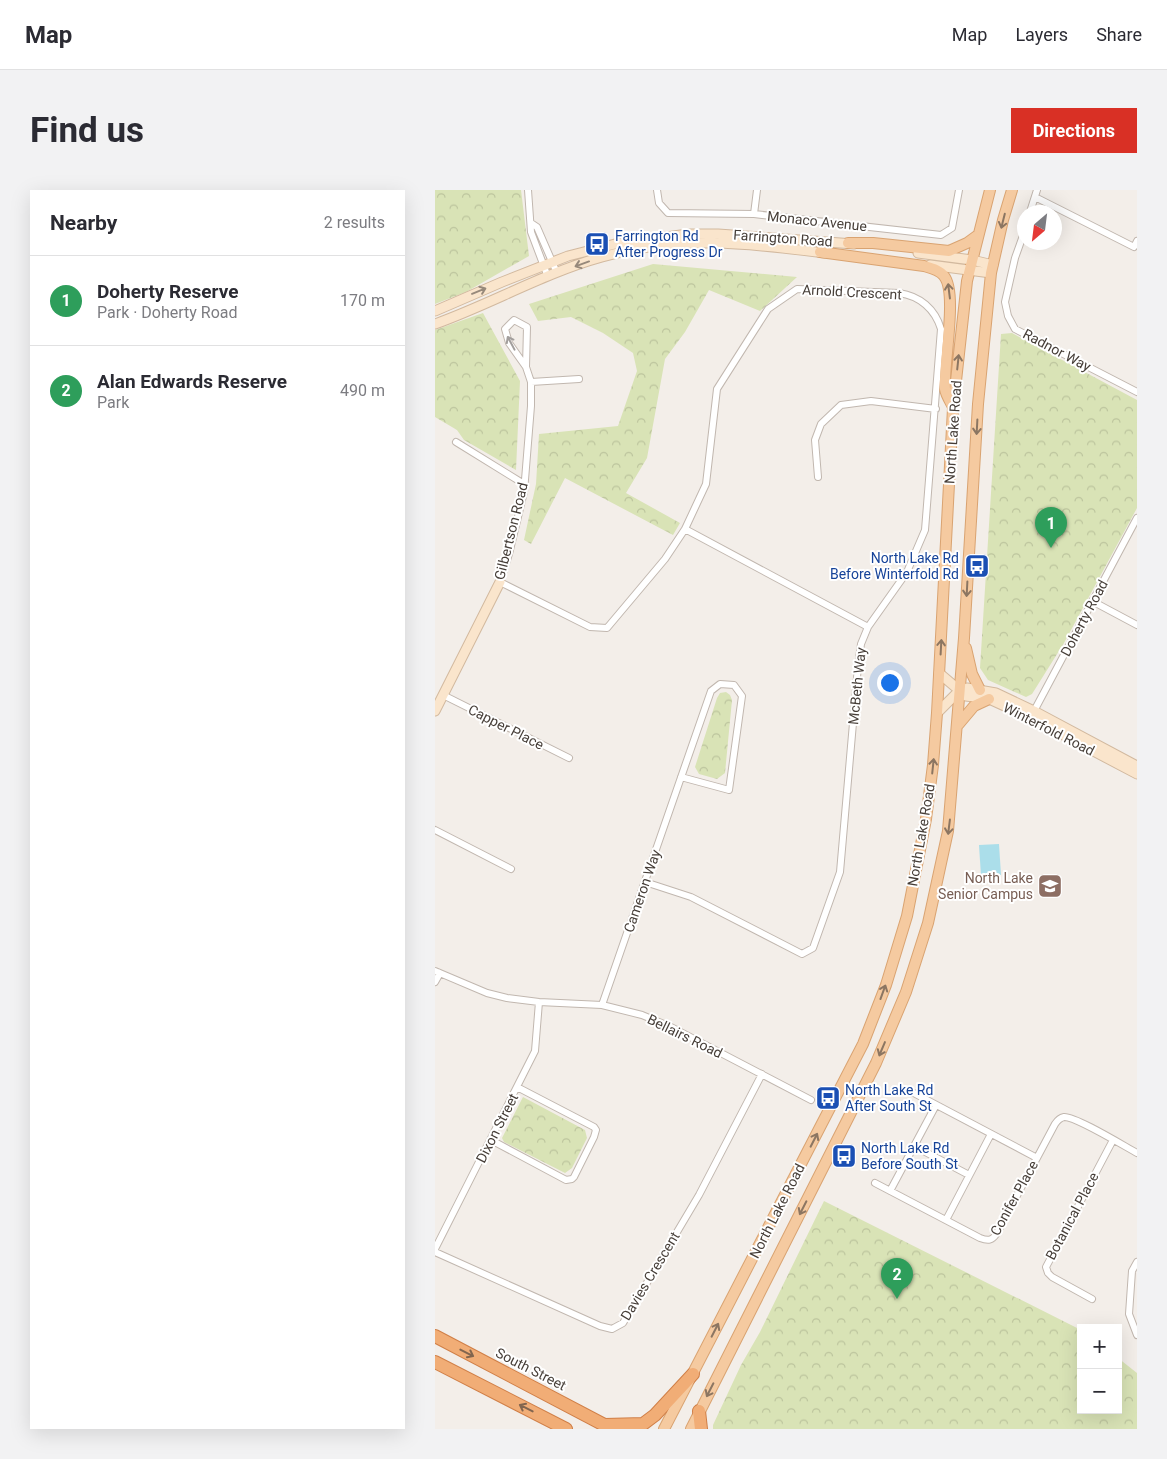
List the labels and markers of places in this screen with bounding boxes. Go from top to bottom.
place label: Farrington Rd After Progress Dr [615,228,723,260]
bus stop icon: Farrington Rd After Progress Dr [584,231,610,257]
pin: 1 [1035,507,1067,548]
place label: North Lake Rd Before Winterfold Rd [830,550,959,582]
bus stop icon: North Lake Rd Before Winterfold Rd [964,553,990,579]
place label: North Lake Senior Campus [938,870,1033,902]
school or university icon: North Lake Senior Campus [1037,873,1063,899]
place label: North Lake Rd After South St [845,1082,933,1114]
bus stop icon: North Lake Rd After South St [815,1085,841,1111]
place label: North Lake Rd Before South St [861,1140,959,1172]
bus stop icon: North Lake Rd Before South St [831,1143,857,1169]
pin: 2 [881,1258,913,1299]

